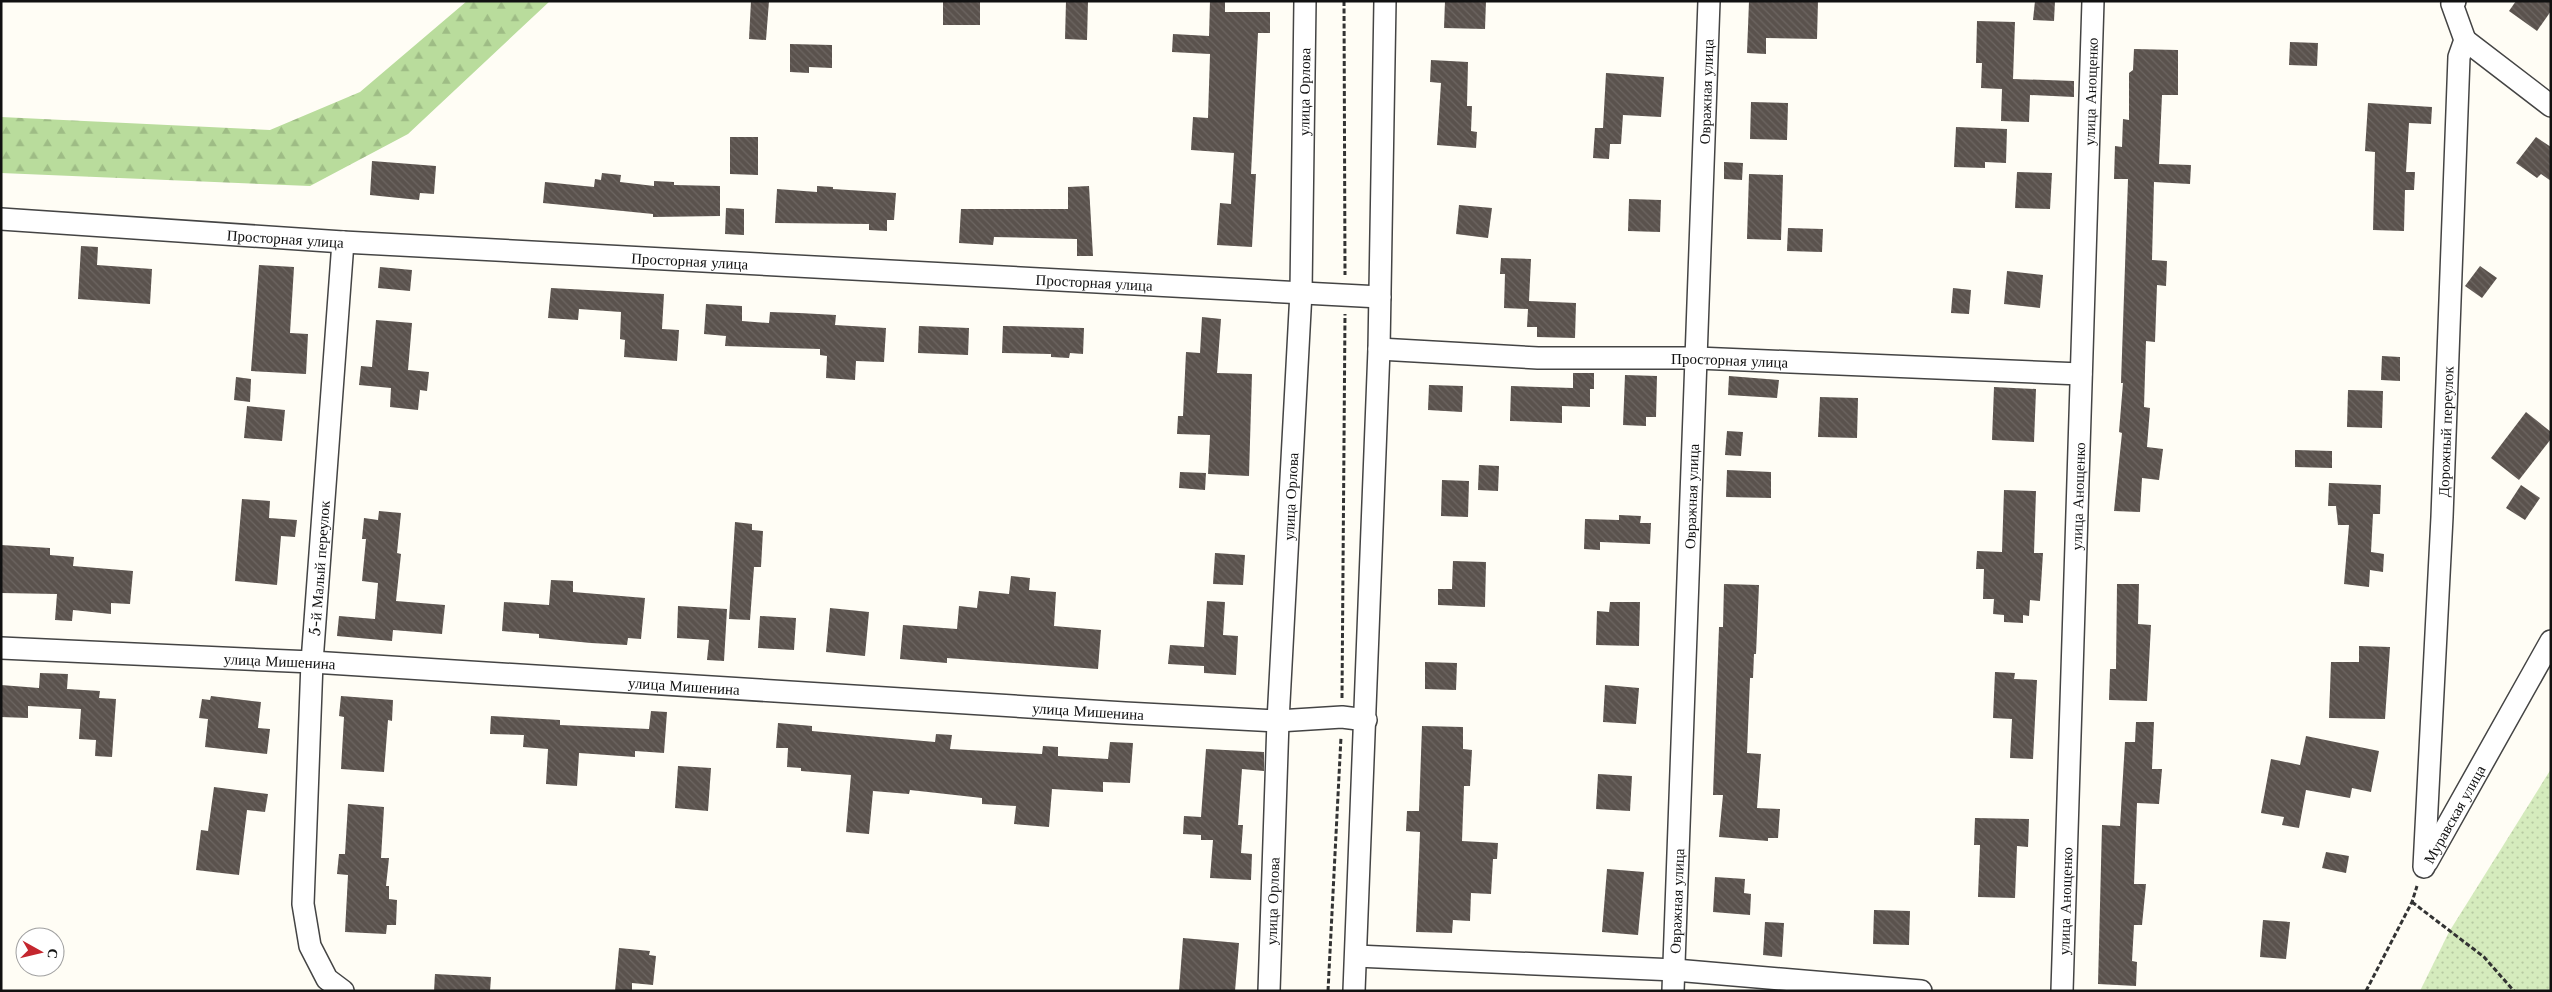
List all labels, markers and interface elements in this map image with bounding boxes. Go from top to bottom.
street label: улица Анощенко [2079,37,2101,146]
street label: Овражная улица [1694,38,1717,145]
street label: улица Орлова [1294,47,1314,136]
street label: Просторная улица [226,225,345,252]
street label: Просторная улица [631,248,749,273]
street label: Просторная улица [1035,269,1154,294]
street label: Просторная улица [1671,349,1789,371]
street label: Дорожный переулок [2433,365,2457,497]
street label: улица Анощенко [2066,442,2089,551]
street label: Овражная улица [1680,443,1702,549]
street label: улица Орлова [1278,452,1302,541]
street label: 5-й Малый переулок [304,499,333,636]
street label: улица Мишенина [223,649,336,673]
street label: улица Мишенина [628,672,741,698]
street label: улица Мишенина [1032,698,1145,723]
street label: Муравская улица [2419,761,2489,867]
street label: улица Анощенко [2054,847,2076,955]
street label: Овражная улица [1665,848,1688,954]
street label: улица Орлова [1261,856,1283,945]
north arrow [15,927,65,977]
text: С [43,948,62,960]

